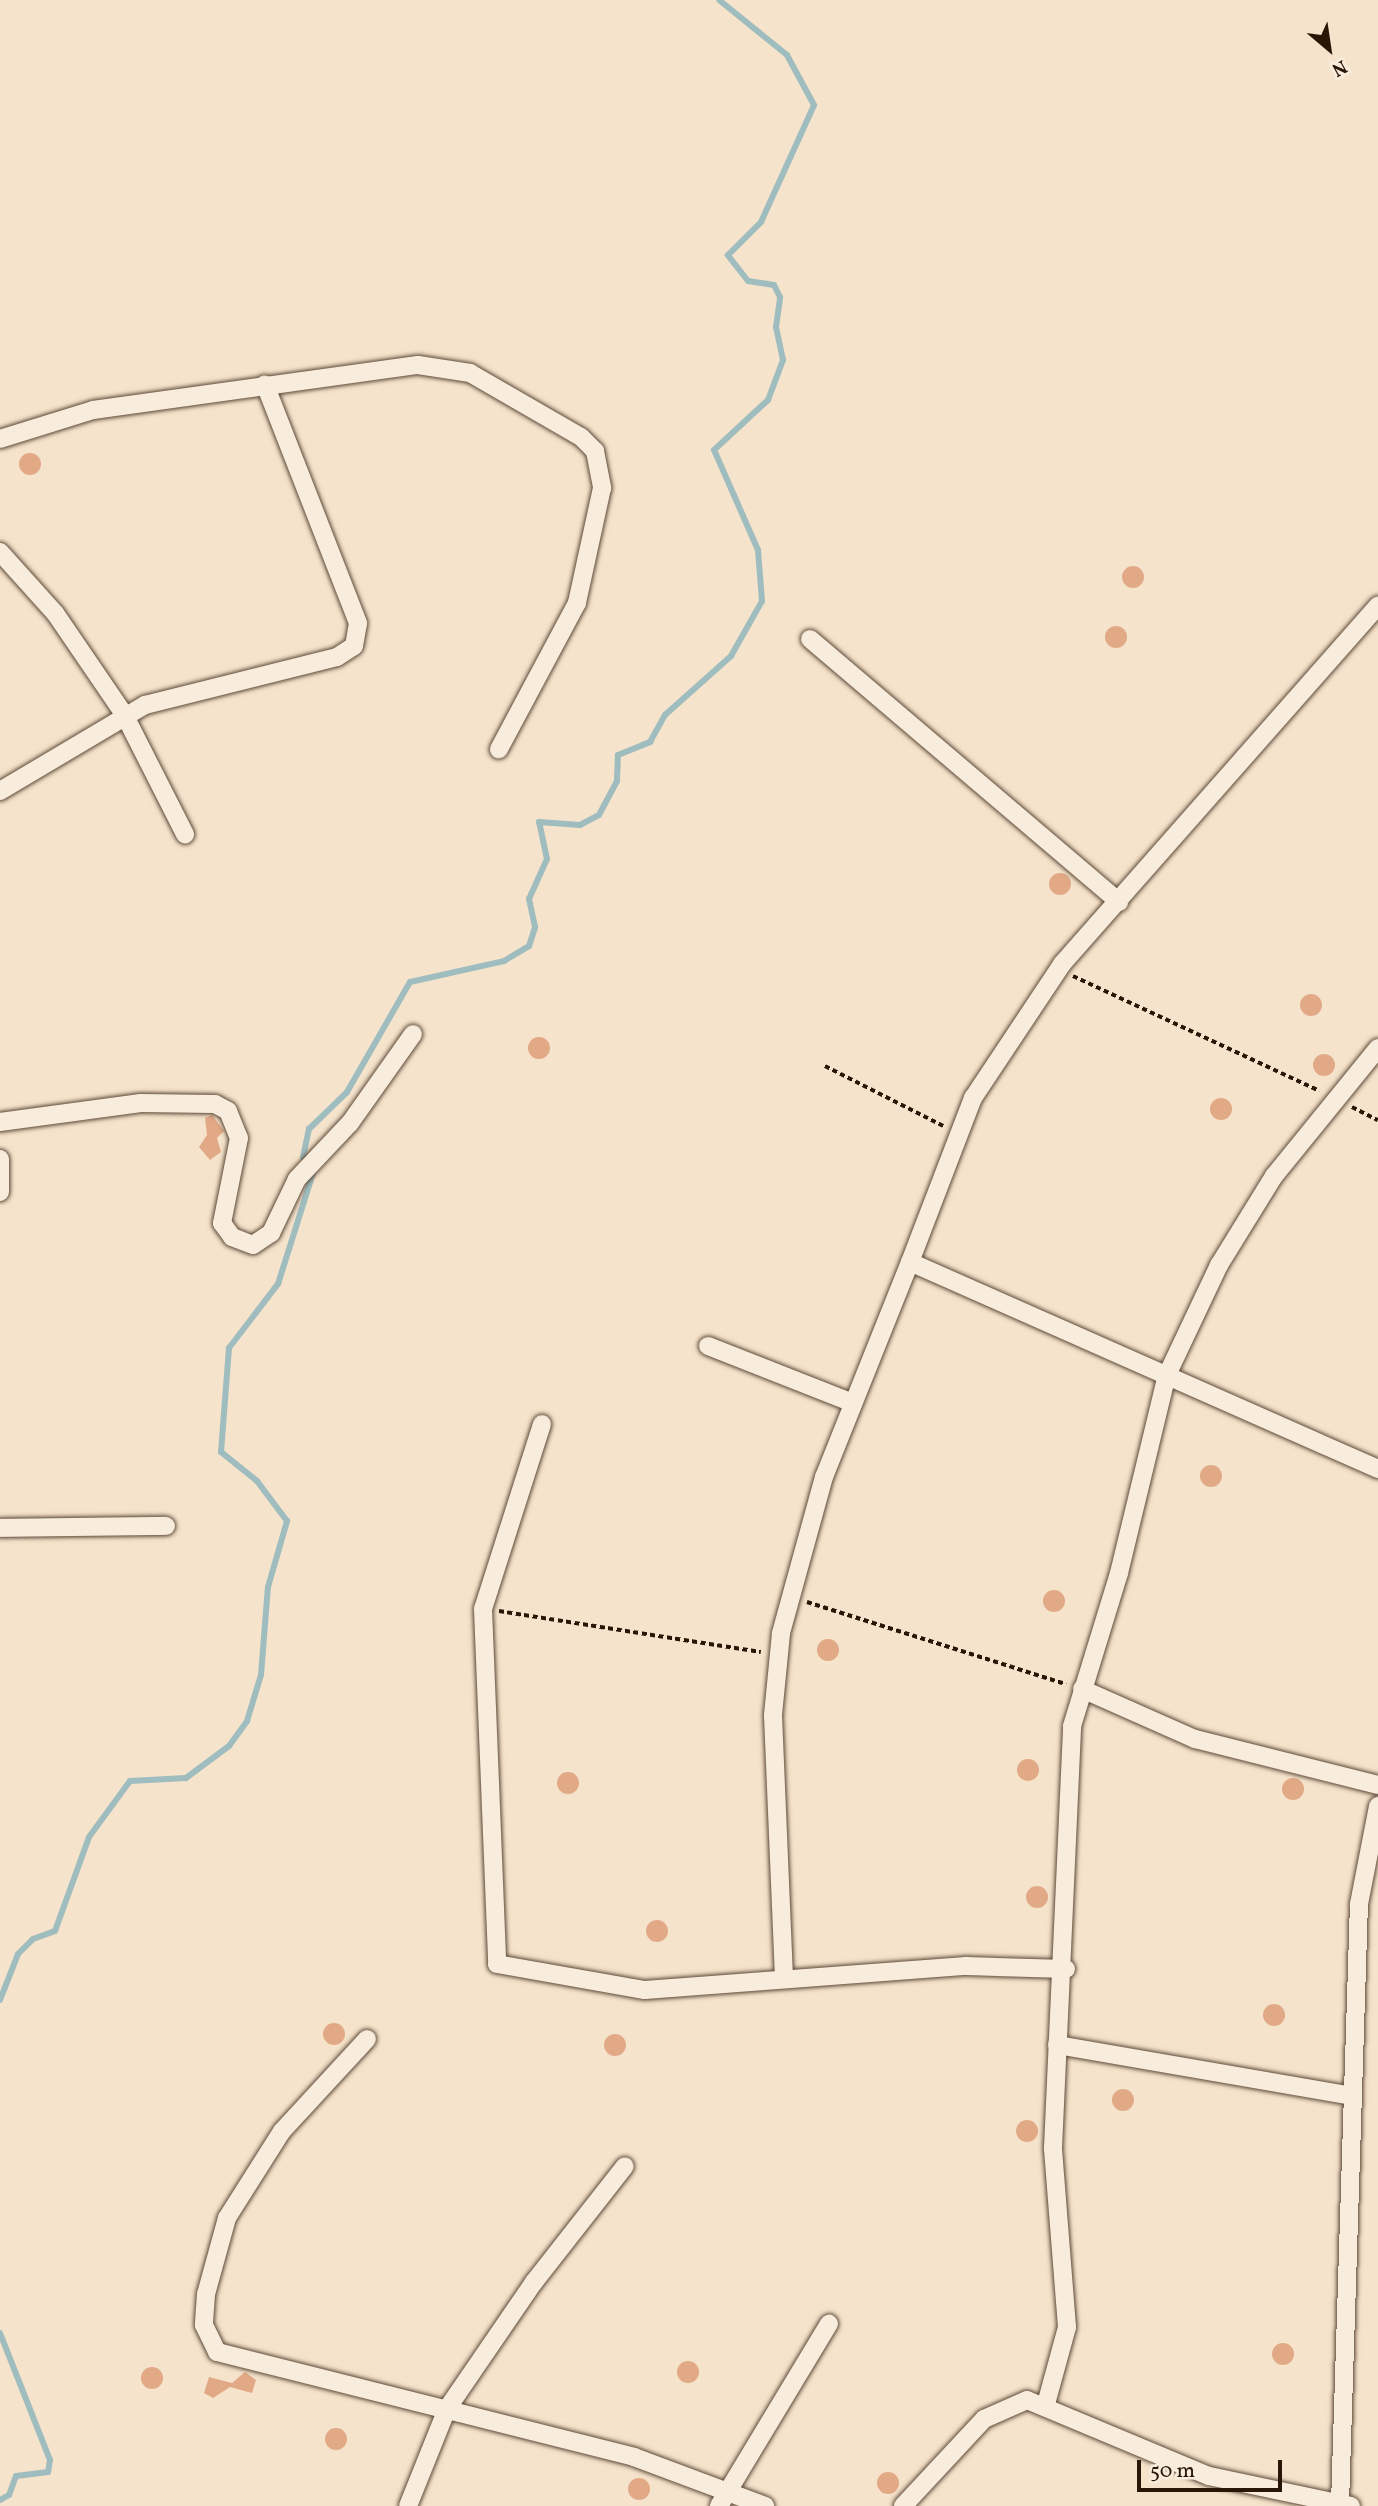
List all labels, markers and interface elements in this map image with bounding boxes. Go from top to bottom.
north arrow [1294,14,1364,84]
text: N [1327,53,1352,82]
scale bar [1140,2446,1285,2490]
text: 50 m [1150,2457,1195,2486]

